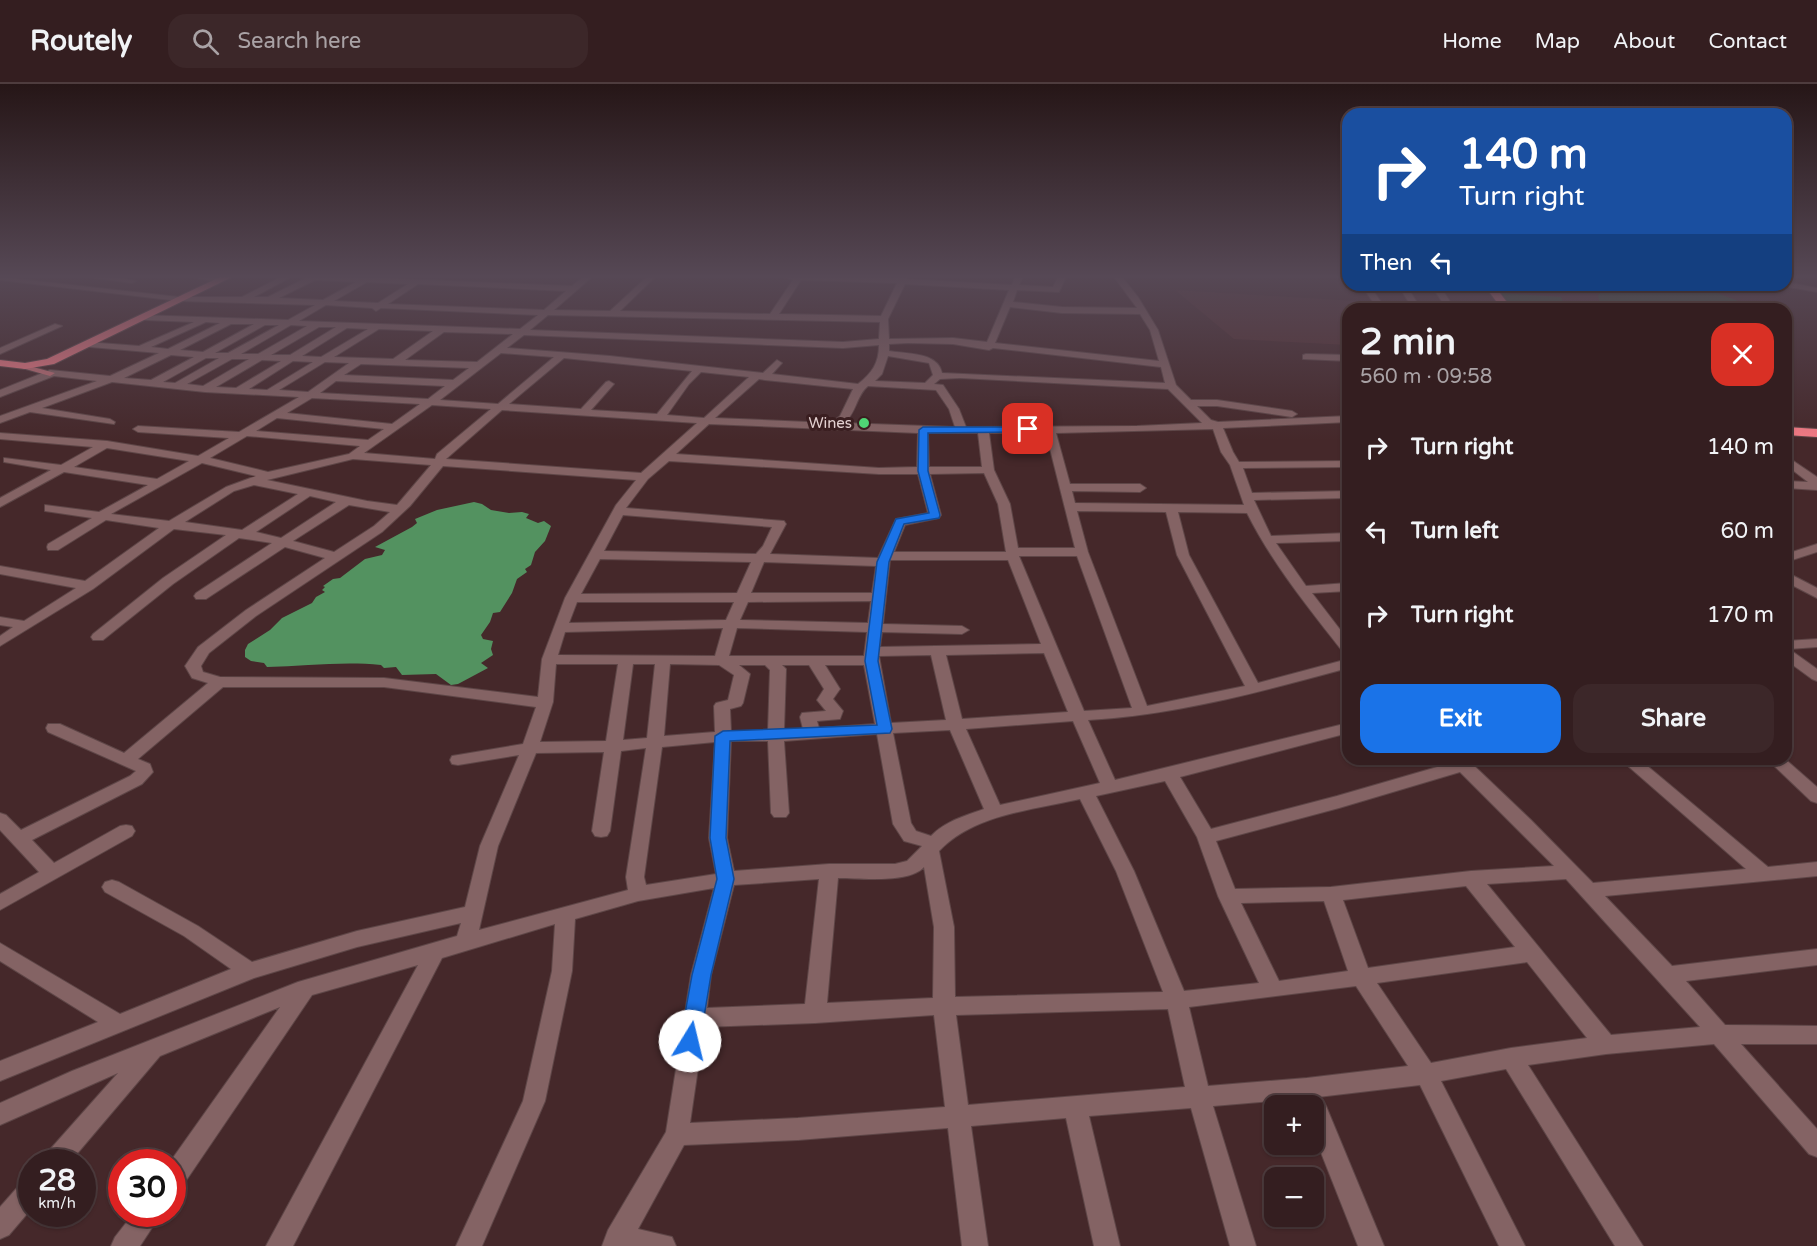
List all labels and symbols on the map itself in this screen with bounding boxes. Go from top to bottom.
pin [1002,403,1053,454]
place label: Wines [808,414,852,432]
marker: Wines [857,416,871,430]
position arrow [658,1009,722,1073]
speed limit sign: 30 [108,1149,186,1227]

